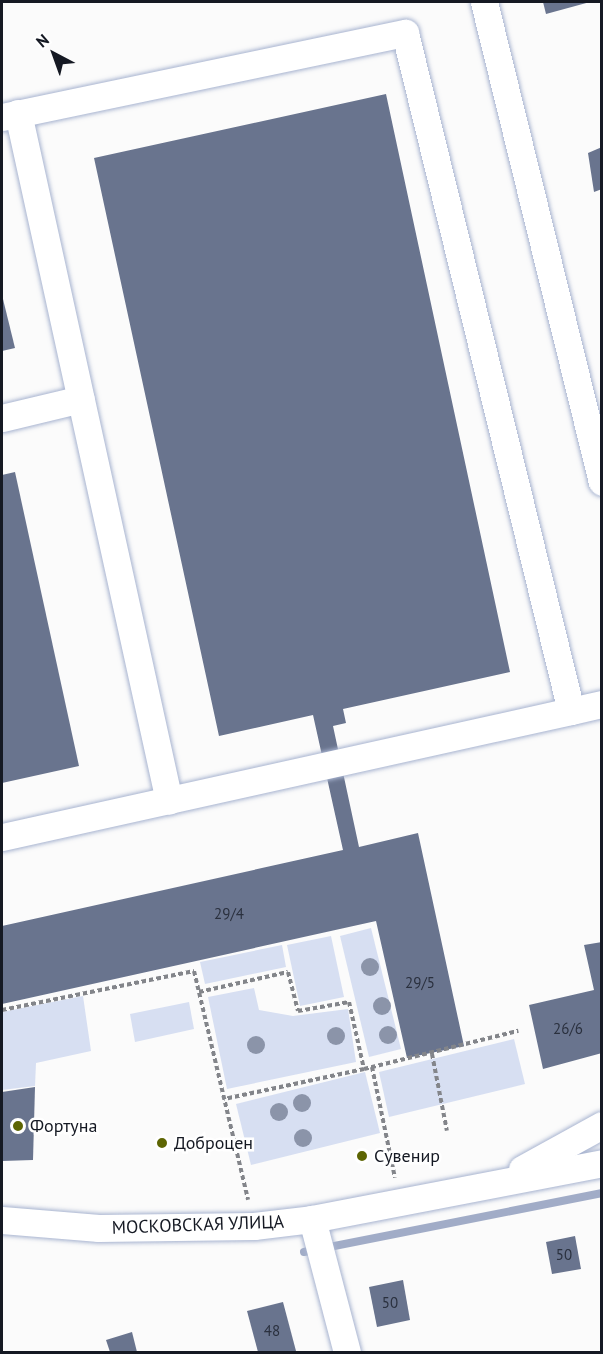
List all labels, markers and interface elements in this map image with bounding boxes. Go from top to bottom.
north arrow [24,24,84,84]
text: N [32,29,53,51]
house number: 29/4 [214,905,244,923]
house number: 29/5 [405,974,435,992]
house number: 26/6 [553,1020,583,1038]
place label: Фортуна [30,1115,97,1137]
marker: Фортуна [11,1119,25,1133]
place label: Доброцен [174,1132,253,1154]
marker: Доброцен [155,1136,169,1150]
place label: Сувенир [374,1145,440,1167]
marker: Сувенир [355,1149,369,1163]
street label: МОСКОВСКАЯ УЛИЦА [111,1211,285,1239]
house number: 50 [556,1246,572,1264]
house number: 50 [382,1294,398,1312]
house number: 48 [264,1322,280,1340]

